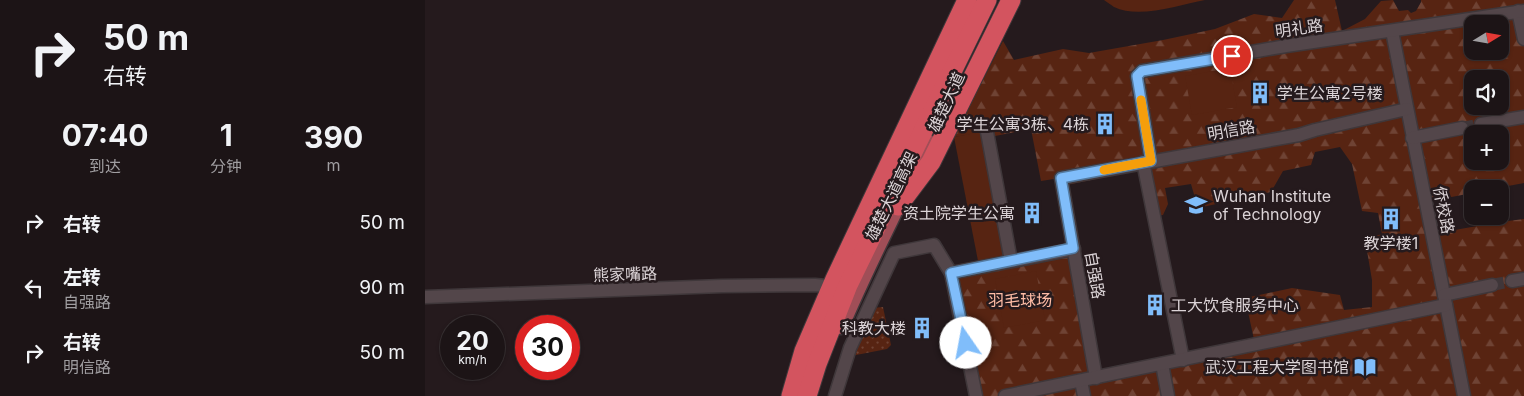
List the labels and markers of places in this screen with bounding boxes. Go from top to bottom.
pin [1211,35,1253,77]
building icon: 学生公寓2号楼 [1247,80,1273,106]
place label: 学生公寓2号楼 [1277,83,1383,103]
building icon: 学生公寓3栋、4栋 [1092,111,1118,137]
place label: 学生公寓3栋、4栋 [957,114,1089,134]
place label: Wuhan Institute of Technology [1213,186,1331,224]
school or university icon: Wuhan Institute of Technology [1183,192,1209,218]
building icon: 资土院学生公寓 [1019,200,1045,226]
place label: 资土院学生公寓 [903,203,1015,223]
building icon: 教学楼1 [1378,206,1404,232]
place label: 教学楼1 [1364,233,1418,253]
building icon: 工大饮食服务中心 [1142,292,1168,318]
place label: 工大饮食服务中心 [1171,295,1299,315]
building icon: 科教大楼 [909,315,935,341]
place label: 科教大楼 [842,318,906,338]
library icon: 武汉工程大学图书馆 [1352,354,1378,380]
place label: 武汉工程大学图书馆 [1205,357,1349,377]

